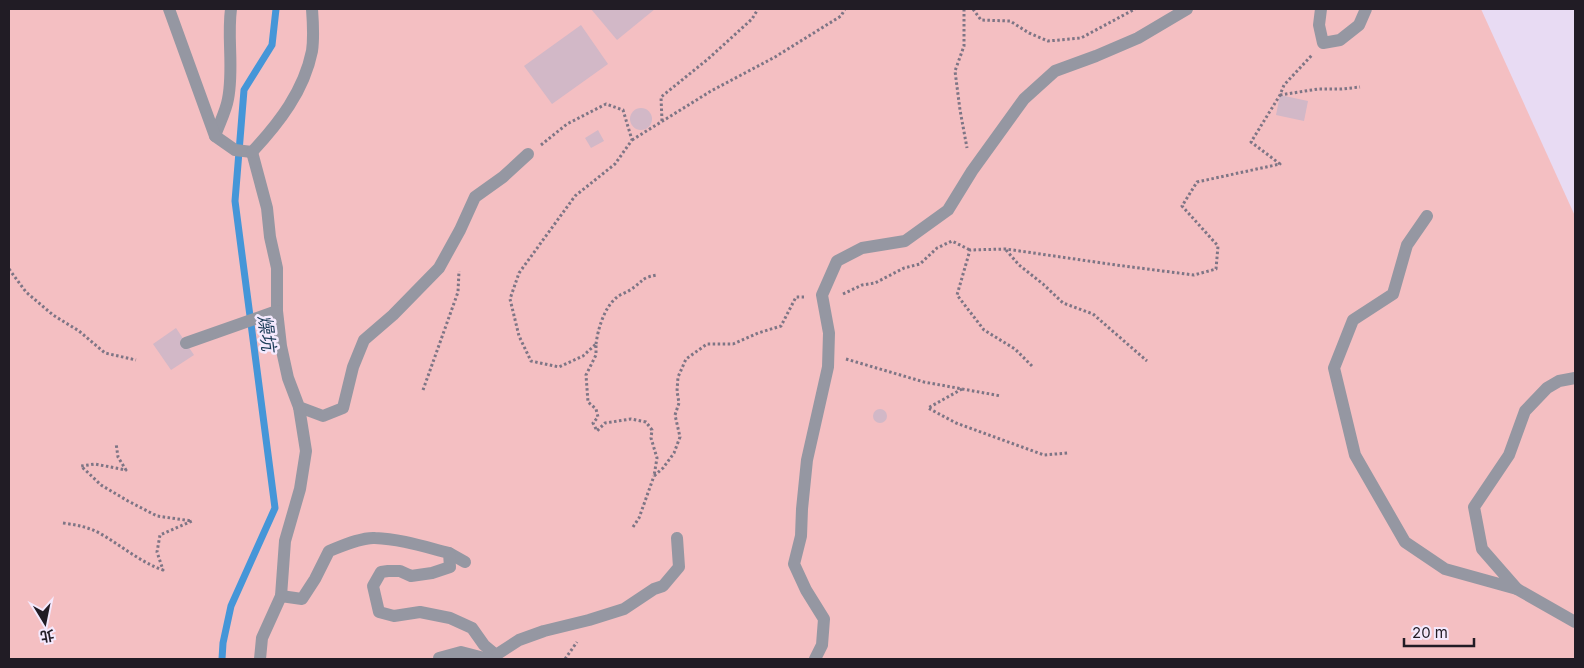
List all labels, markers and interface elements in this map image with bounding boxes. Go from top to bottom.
water label: 燥坑 [254,314,280,355]
north arrow [20,598,70,648]
scale bar [1404,616,1474,648]
text: 20 m [1412,623,1448,642]
text: 北 [39,627,56,646]

